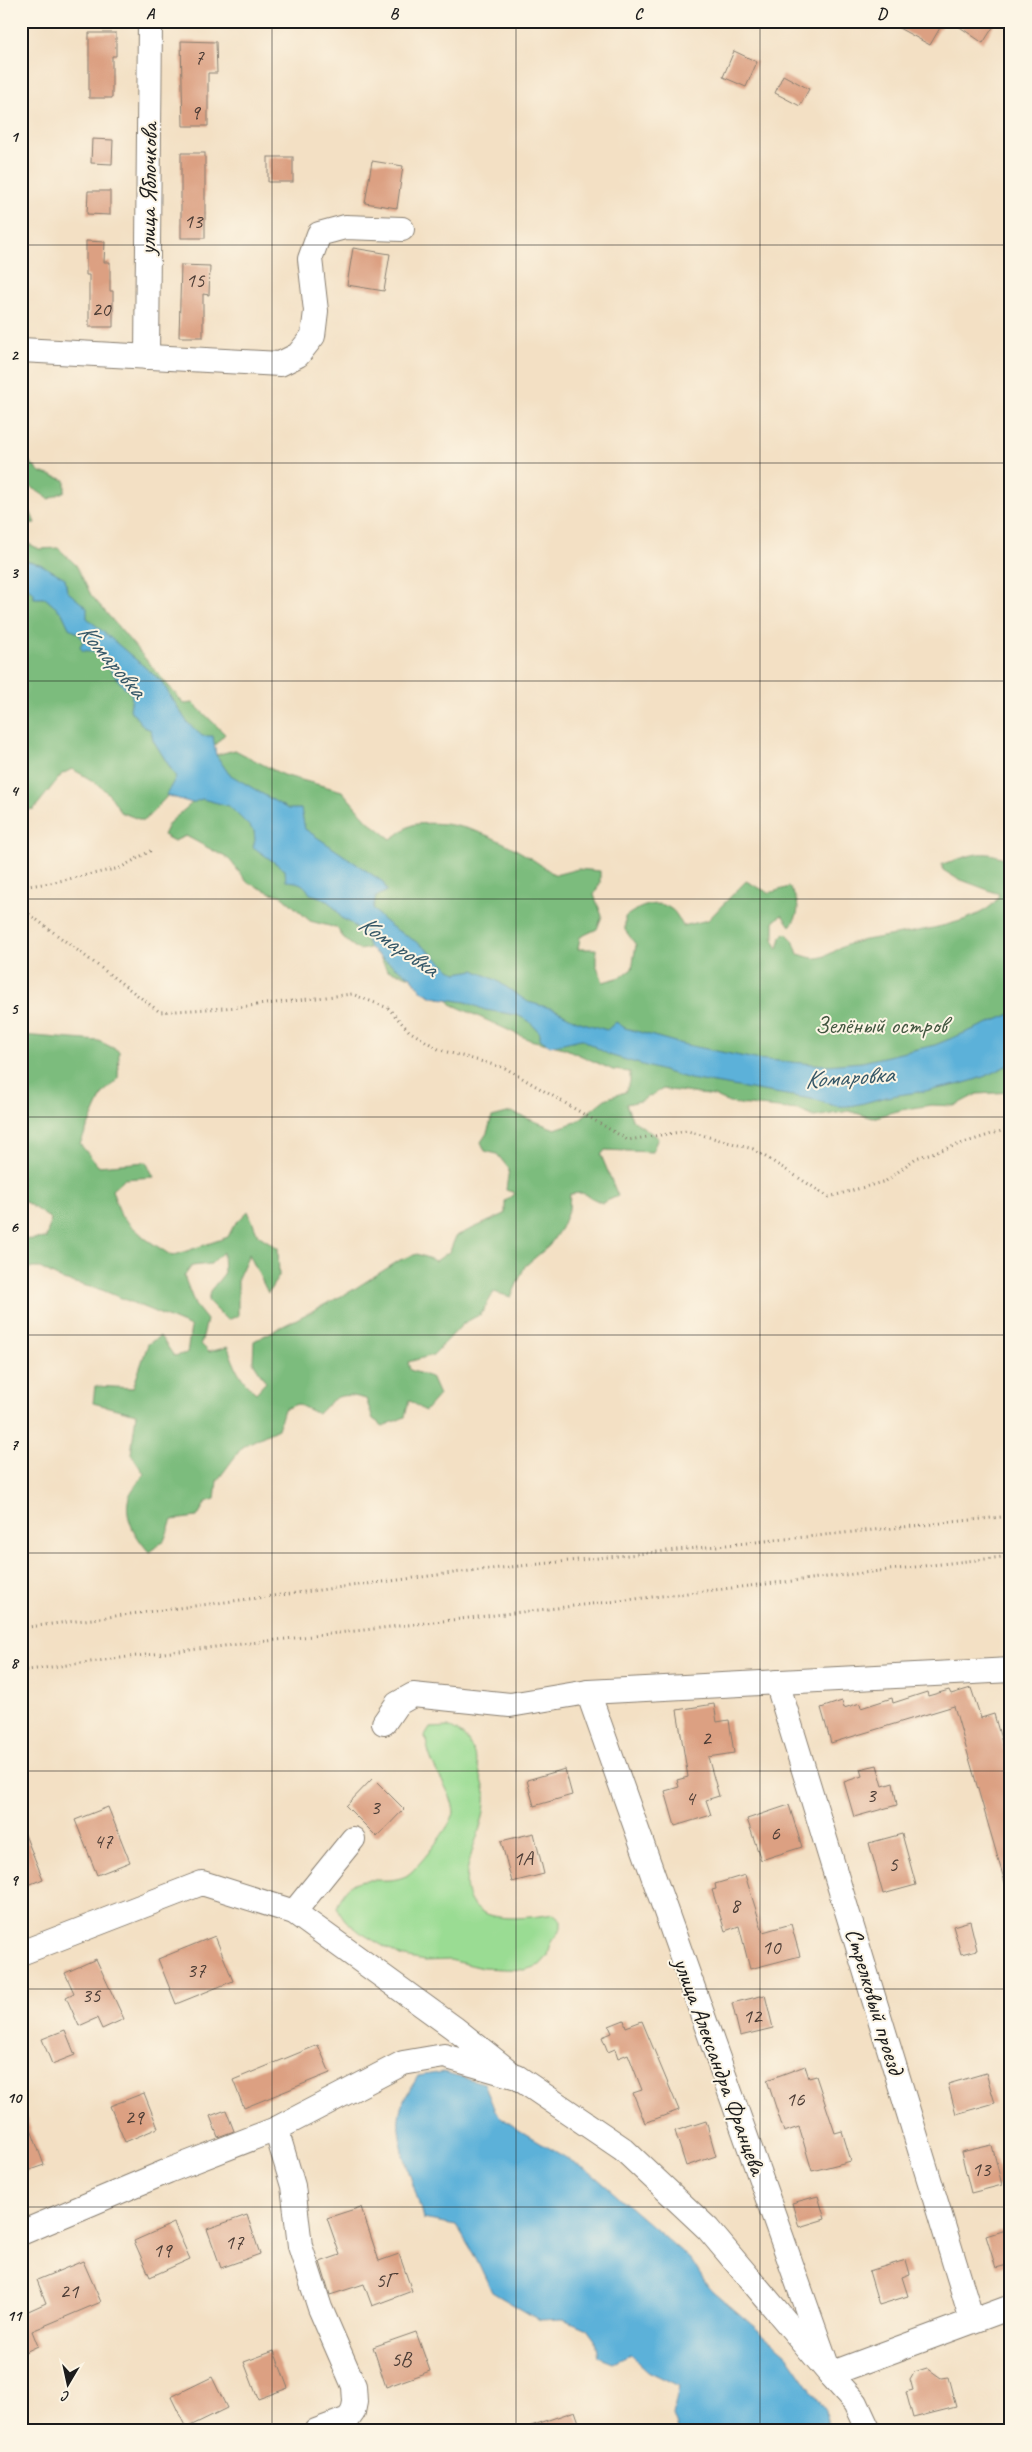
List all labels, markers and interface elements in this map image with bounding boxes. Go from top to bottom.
text: A [146,4,156,24]
text: B [390,4,400,24]
text: C [634,4,644,24]
text: D [877,4,888,24]
house number: 7 [194,44,205,70]
house number: 9 [190,99,201,125]
street label: улица Яблочкова [132,121,164,257]
text: 1 [10,127,19,147]
house number: 13 [184,208,204,234]
house number: 15 [186,267,206,293]
house number: 20 [92,296,112,322]
text: 2 [10,345,19,365]
text: 3 [10,563,19,583]
water label: Комаровка [71,617,155,706]
text: 4 [10,781,19,801]
water label: Комаровка [353,908,446,985]
text: 5 [11,999,20,1019]
park label: Зелёный остров [815,1010,953,1040]
water label: Комаровка [803,1058,897,1096]
text: 6 [10,1217,19,1237]
text: 7 [10,1435,19,1455]
text: 8 [10,1653,19,1673]
house number: 2 [701,1725,712,1751]
house number: 3 [866,1782,877,1808]
house number: 4 [685,1785,697,1811]
house number: 3 [370,1794,381,1820]
house number: 6 [770,1820,780,1846]
house number: 47 [94,1828,114,1854]
house number: 1А [513,1845,534,1871]
house number: 5 [888,1851,899,1877]
text: 9 [10,1870,19,1890]
house number: 8 [730,1892,742,1918]
street label: Стрелковый проезд [839,1924,912,2080]
house number: 10 [762,1934,782,1960]
street label: улица Александра Францева [666,1951,774,2181]
house number: 37 [187,1957,207,1983]
house number: 35 [82,1982,102,2008]
house number: 12 [743,2003,763,2029]
house number: 16 [786,2086,805,2112]
text: 10 [7,2088,23,2108]
house number: 29 [125,2104,145,2130]
house number: 13 [972,2156,992,2182]
house number: 17 [225,2229,245,2255]
house number: 19 [153,2237,173,2263]
house number: 5Г [375,2267,399,2293]
house number: 21 [60,2278,80,2304]
text: 11 [7,2306,23,2326]
house number: 5В [391,2346,413,2372]
north arrow [42,2360,92,2410]
text: С [59,2387,71,2405]

